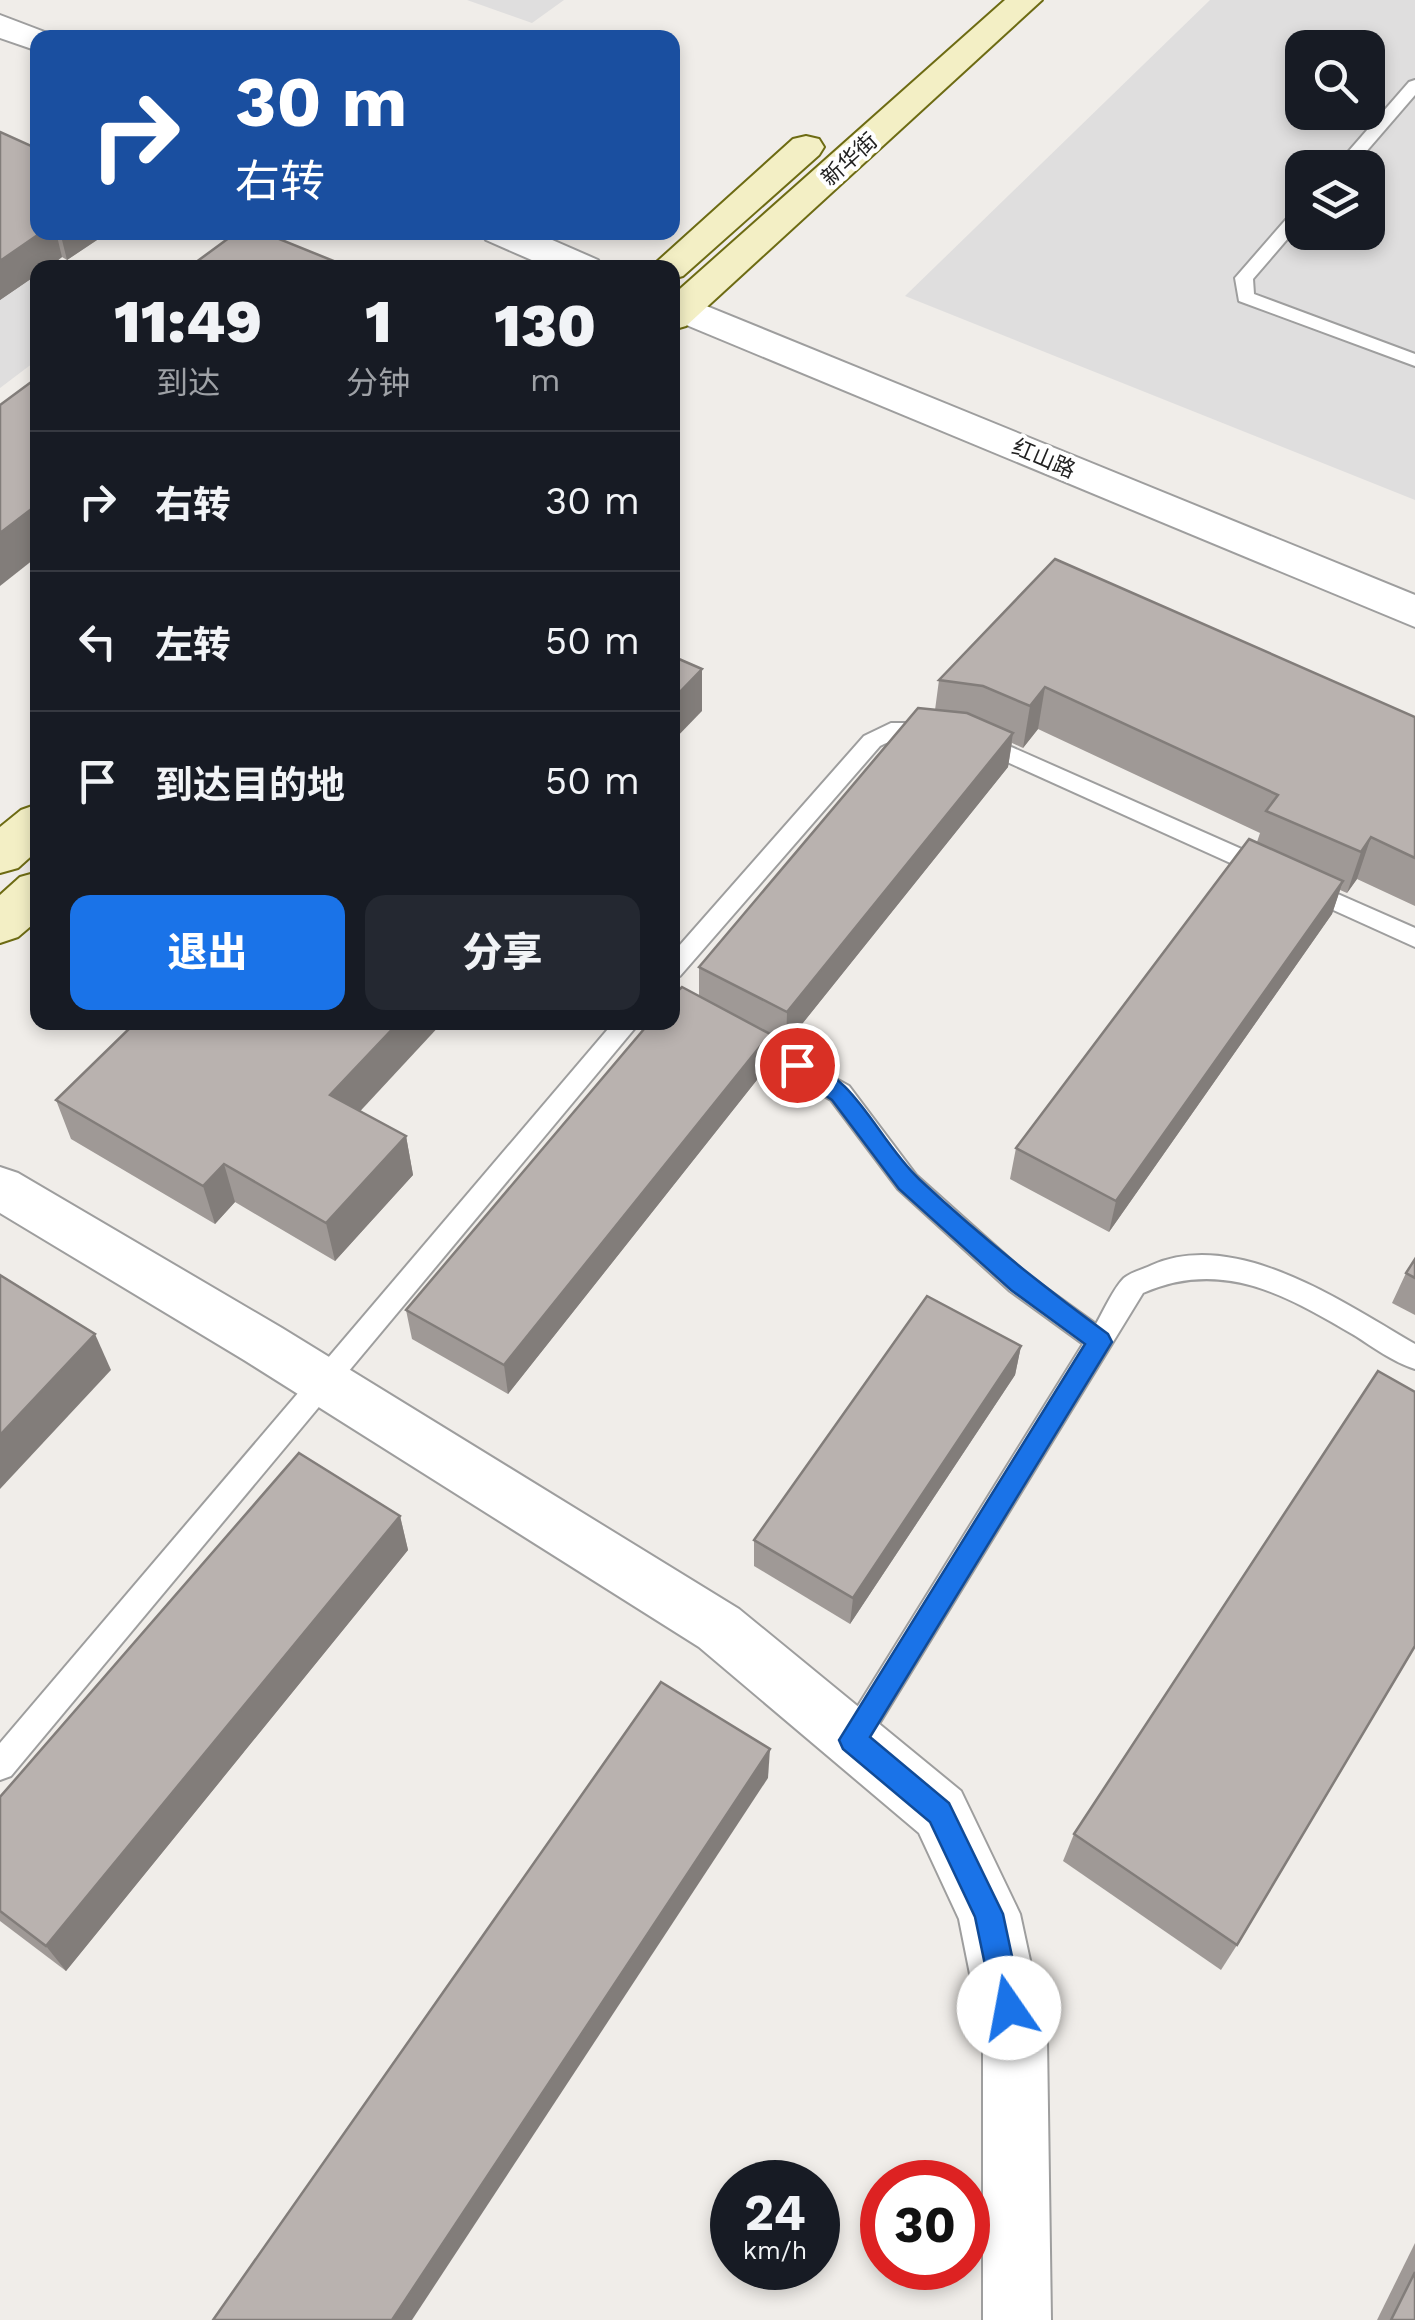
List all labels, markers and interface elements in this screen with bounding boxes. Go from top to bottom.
map controls [1285,30,1385,250]
button: search [1285,30,1385,130]
text: 30 m [235,61,407,143]
icon: right [70,70,200,200]
street label: 新华街 [816,128,882,191]
button: layers [1285,150,1385,250]
text: 右转 [235,155,325,208]
text: 11:49 [114,286,262,357]
text: 1 [365,286,392,357]
text: 130 [494,290,596,361]
text: m [530,361,560,399]
text: 到达 [156,364,220,402]
text: 分钟 [346,364,410,402]
street label: 红山路 [1009,434,1079,483]
icon: right [70,474,125,529]
text: 30 m [545,479,640,523]
text: 右转 [155,483,231,527]
icon: left [70,614,125,669]
text: 50 m [545,619,640,663]
text: 左转 [155,623,231,667]
icon: arrive [70,754,125,809]
text: 50 m [545,759,640,803]
text: 到达目的地 [155,763,345,807]
button: 退出 [70,895,345,1010]
button: 分享 [365,895,640,1010]
pin [755,1023,840,1108]
icon: arrive [770,1038,825,1093]
position arrow [957,1956,1061,2060]
speed limit sign: 30 [860,2160,990,2290]
text: 24 [744,2183,806,2242]
text: km/h [743,2236,807,2265]

